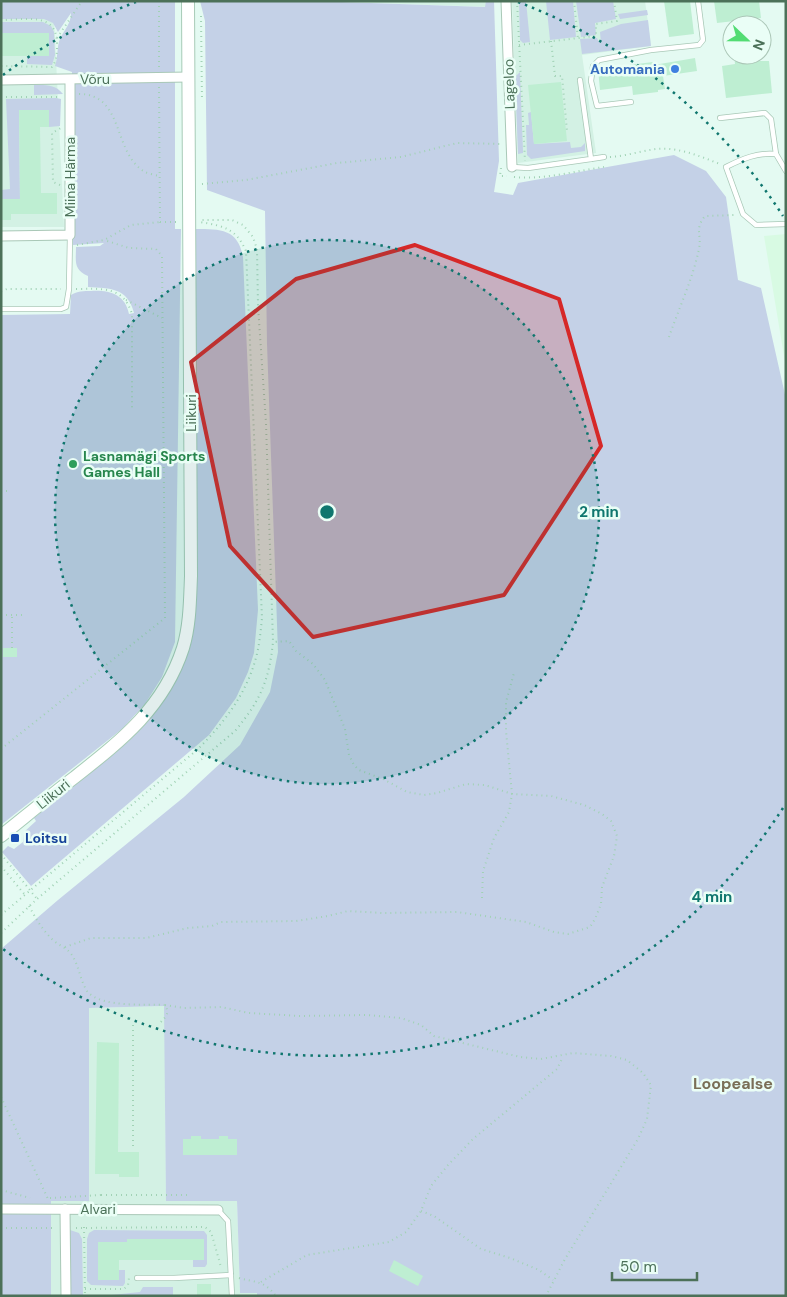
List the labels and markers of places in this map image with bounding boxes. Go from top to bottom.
place label: Automania [590,60,665,78]
marker: Automania [669,63,681,75]
place label: Lasnamägi Sports Games Hall [83,447,206,481]
marker: Lasnamägi Sports Games Hall [67,458,79,470]
centre of rings [318,503,336,521]
place label: Loitsu [25,829,67,847]
marker: Loitsu [9,832,21,844]

